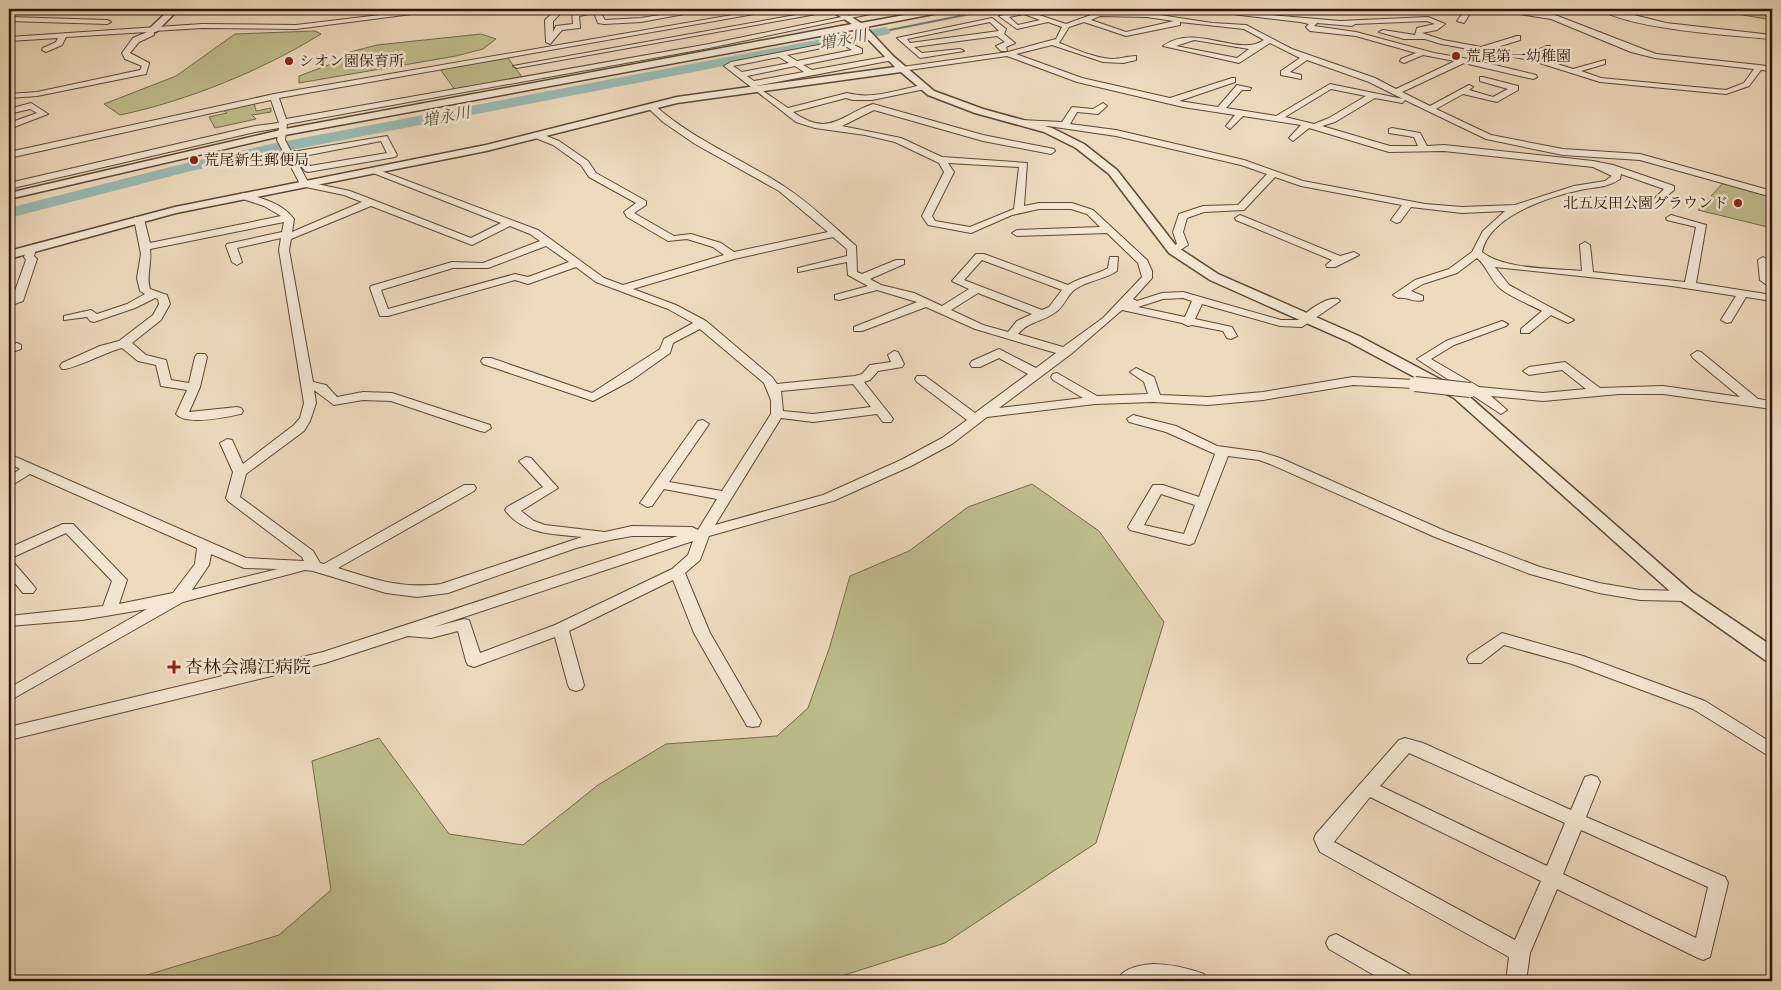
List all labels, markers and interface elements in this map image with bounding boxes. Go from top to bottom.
water label: 増永川 [818,25,871,57]
place label: 荒尾第一幼稚園 [1466,47,1571,68]
marker: 荒尾第一幼稚園 [1450,50,1462,62]
place label: シオン園保育所 [299,52,404,73]
marker: シオン園保育所 [283,55,295,67]
water label: 増永川 [421,102,474,134]
place label: 荒尾新生郵便局 [204,151,309,172]
marker: 荒尾新生郵便局 [188,154,200,166]
place label: 北五反田公園グラウンド [1563,194,1728,215]
marker: 北五反田公園グラウンド [1732,197,1744,209]
place label: 杏林会鴻江病院 [185,656,311,682]
marker: 杏林会鴻江病院 [167,660,181,674]

